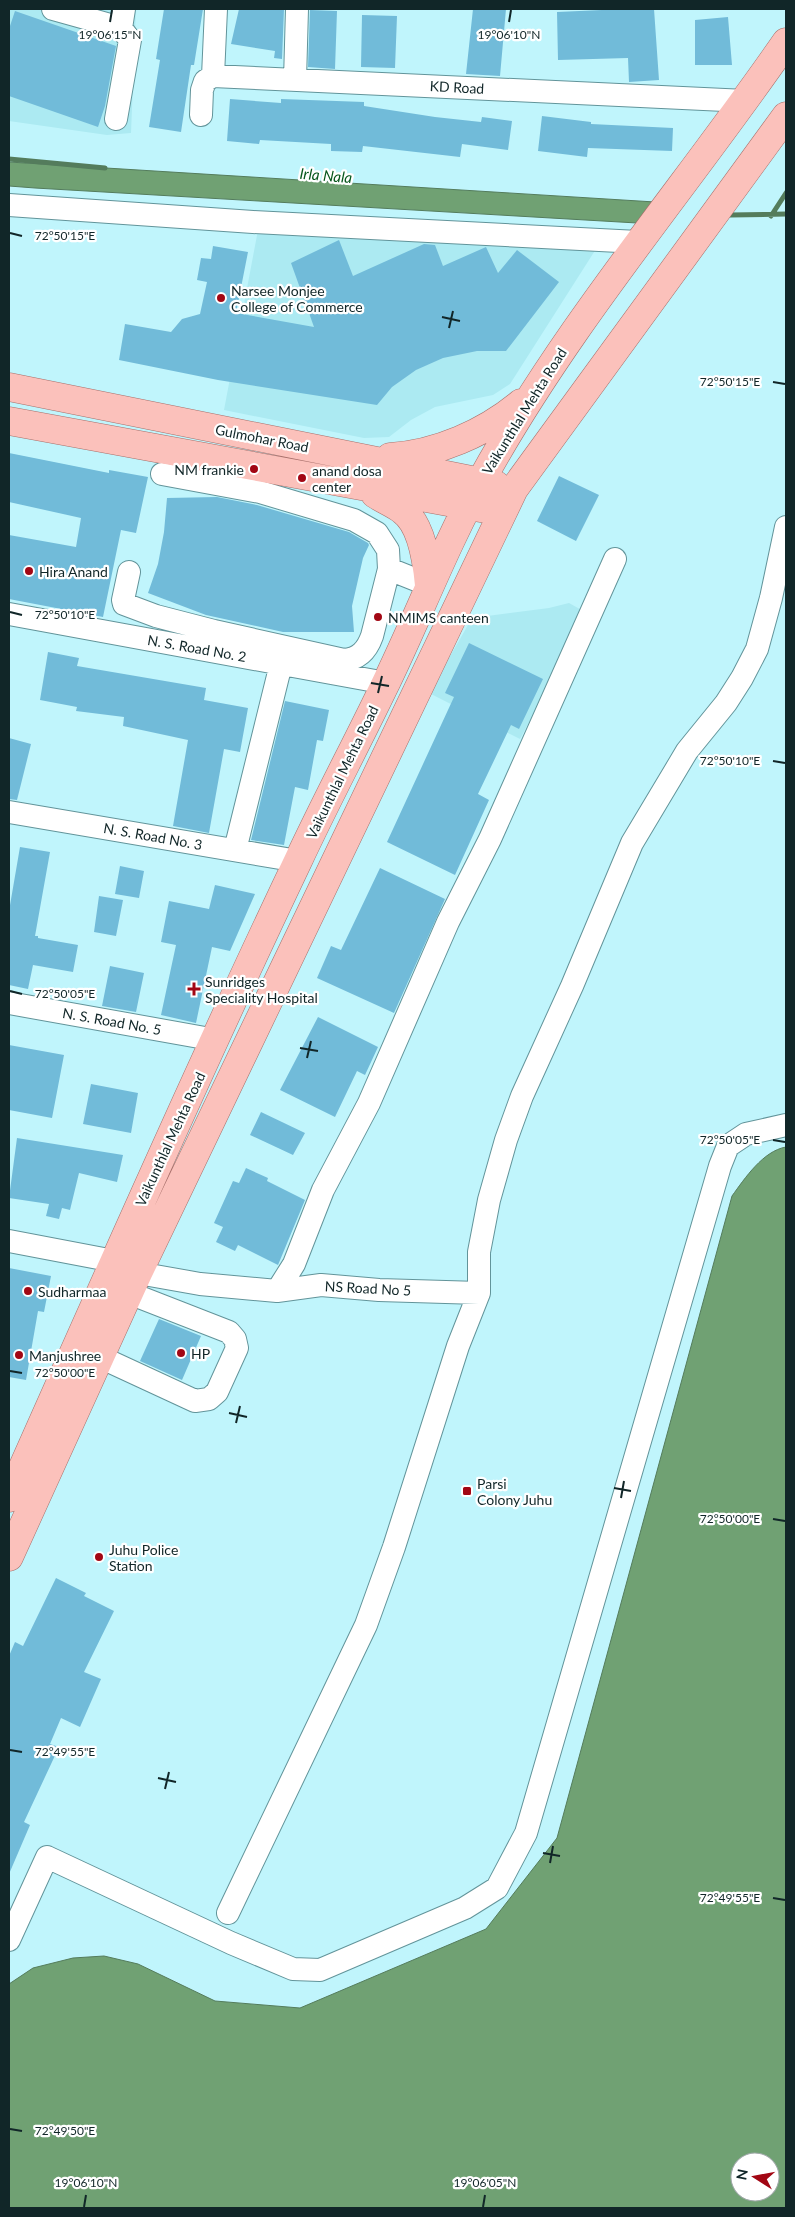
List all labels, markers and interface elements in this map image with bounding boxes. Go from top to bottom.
text: 19°06'15"N [79,27,141,42]
text: 19°06'10"N [478,27,540,42]
street label: KD Road [429,77,485,97]
water label: Irla Nala [299,164,353,186]
text: 72°50'15"E [35,228,95,243]
place label: Narsee Monjee College of Commerce [231,282,363,315]
marker: Narsee Monjee College of Commerce [215,292,227,304]
street label: Vaikunthlal Mehta Road [478,345,570,477]
text: 72°50'15"E [700,374,760,389]
street label: Gulmohar Road [214,421,310,455]
place label: NM frankie [174,461,244,478]
place label: anand dosa center [312,462,382,495]
marker: NM frankie [248,463,260,475]
marker: anand dosa center [296,472,308,484]
place label: Hira Anand [39,563,108,580]
marker: Hira Anand [23,565,35,577]
text: 72°50'10"E [35,607,95,622]
place label: NMIMS canteen [388,609,489,626]
marker: NMIMS canteen [372,611,384,623]
street label: N. S. Road No. 2 [146,631,248,665]
street label: Vaikunthlal Mehta Road [302,703,382,841]
text: 72°50'10"E [700,753,760,768]
street label: N. S. Road No. 3 [102,819,204,853]
place label: Sunridges Speciality Hospital [205,973,318,1006]
marker: Sunridges Speciality Hospital [187,982,201,996]
text: 72°50'05"E [35,986,95,1001]
street label: N. S. Road No. 5 [61,1004,163,1038]
street label: Vaikunthlal Mehta Road [131,1069,209,1209]
text: 72°50'05"E [700,1132,760,1147]
street label: NS Road No 5 [324,1277,412,1299]
place label: Sudharmaa [38,1283,106,1300]
marker: Sudharmaa [22,1285,34,1297]
place label: HP [191,1345,210,1362]
place label: Manjushree [29,1347,101,1364]
marker: HP [175,1347,187,1359]
marker: Manjushree [13,1349,25,1361]
text: 72°50'00"E [35,1365,95,1380]
place label: Parsi Colony Juhu [477,1475,552,1508]
marker: Parsi Colony Juhu [461,1485,473,1497]
text: 72°50'00"E [700,1511,760,1526]
place label: Juhu Police Station [109,1541,178,1574]
marker: Juhu Police Station [93,1551,105,1563]
text: 72°49'55"E [35,1744,95,1759]
text: 72°49'55"E [700,1890,760,1905]
text: 72°49'50"E [35,2123,95,2138]
north arrow [730,2152,780,2202]
text: N [732,2168,751,2181]
text: 19°06'10"N [55,2175,117,2190]
text: 19°06'05"N [454,2175,516,2190]

